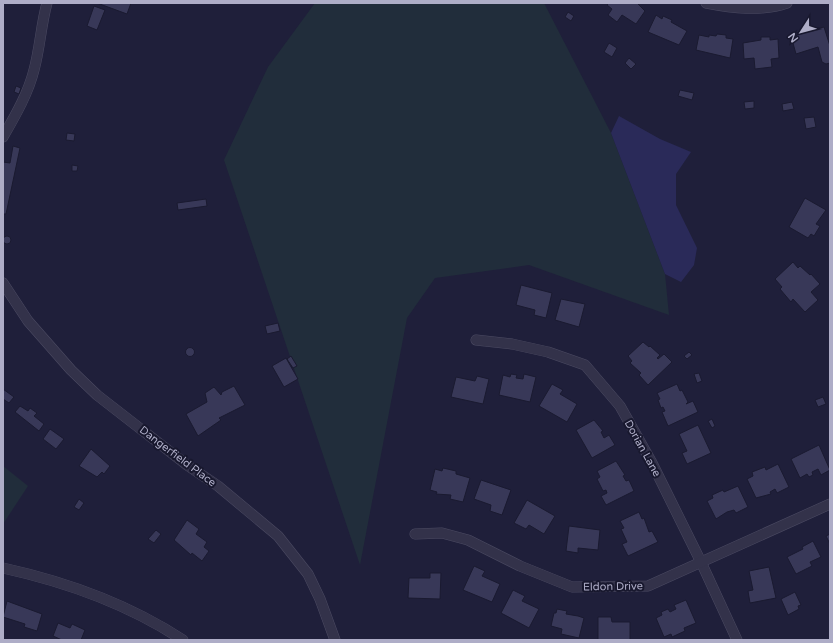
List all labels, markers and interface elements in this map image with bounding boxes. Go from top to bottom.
north arrow [781,12,821,52]
text: N [785,30,801,45]
street label: Dorian Lane [622,418,663,479]
street label: Dangerfield Place [137,423,219,489]
street label: Eldon Drive [583,579,643,594]

